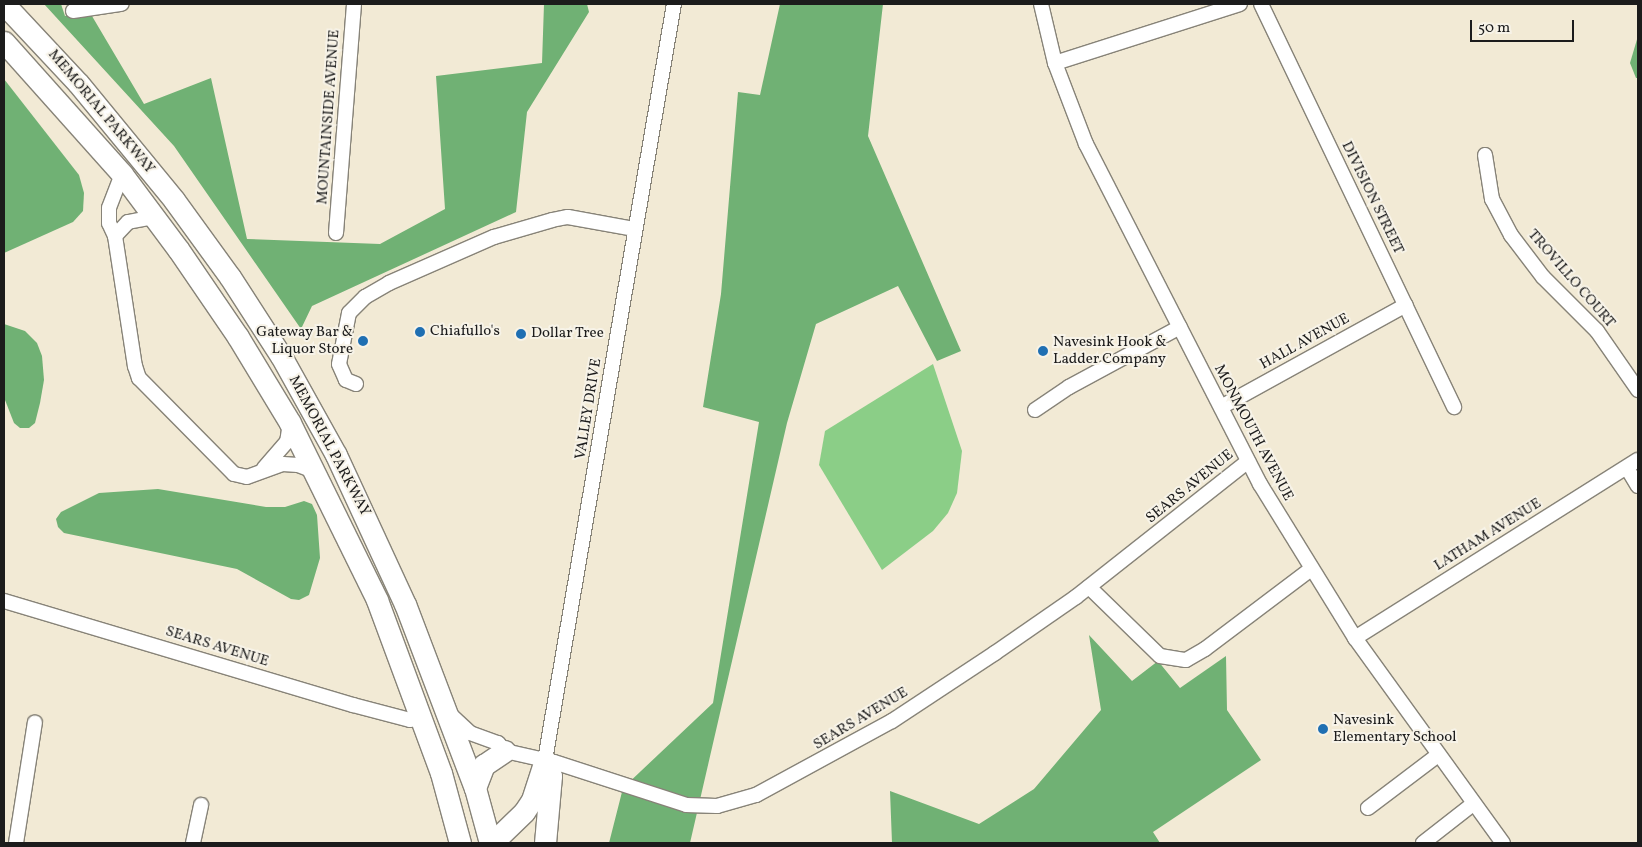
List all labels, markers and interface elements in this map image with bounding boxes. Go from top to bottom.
scale bar [1472,10,1576,42]
text: 50 m [1478,18,1510,39]
street label: MOUNTAINSIDE AVENUE [314,29,344,205]
street label: MEMORIAL PARKWAY [44,46,158,178]
street label: DIVISION STREET [1337,139,1407,257]
street label: TROVILLO COURT [1523,226,1619,332]
street label: HALL AVENUE [1257,310,1353,374]
place label: Gateway Bar & Liquor Store [256,323,353,358]
place label: Chiafullo's [430,323,500,341]
place label: Dollar Tree [531,325,604,343]
marker: Chiafullo's [414,326,426,338]
marker: Dollar Tree [515,328,527,340]
place label: Navesink Hook & Ladder Company [1053,333,1167,368]
marker: Gateway Bar & Liquor Store [357,335,369,347]
marker: Navesink Hook & Ladder Company [1037,345,1049,357]
street label: VALLEY DRIVE [572,357,606,461]
street label: MONMOUTH AVENUE [1209,362,1297,504]
street label: MEMORIAL PARKWAY [284,373,374,519]
street label: SEARS AVENUE [1143,446,1237,528]
street label: LATHAM AVENUE [1431,495,1545,575]
street label: SEARS AVENUE [163,623,271,671]
street label: SEARS AVENUE [810,684,912,754]
place label: Navesink Elementary School [1333,711,1457,746]
marker: Navesink Elementary School [1317,723,1329,735]

